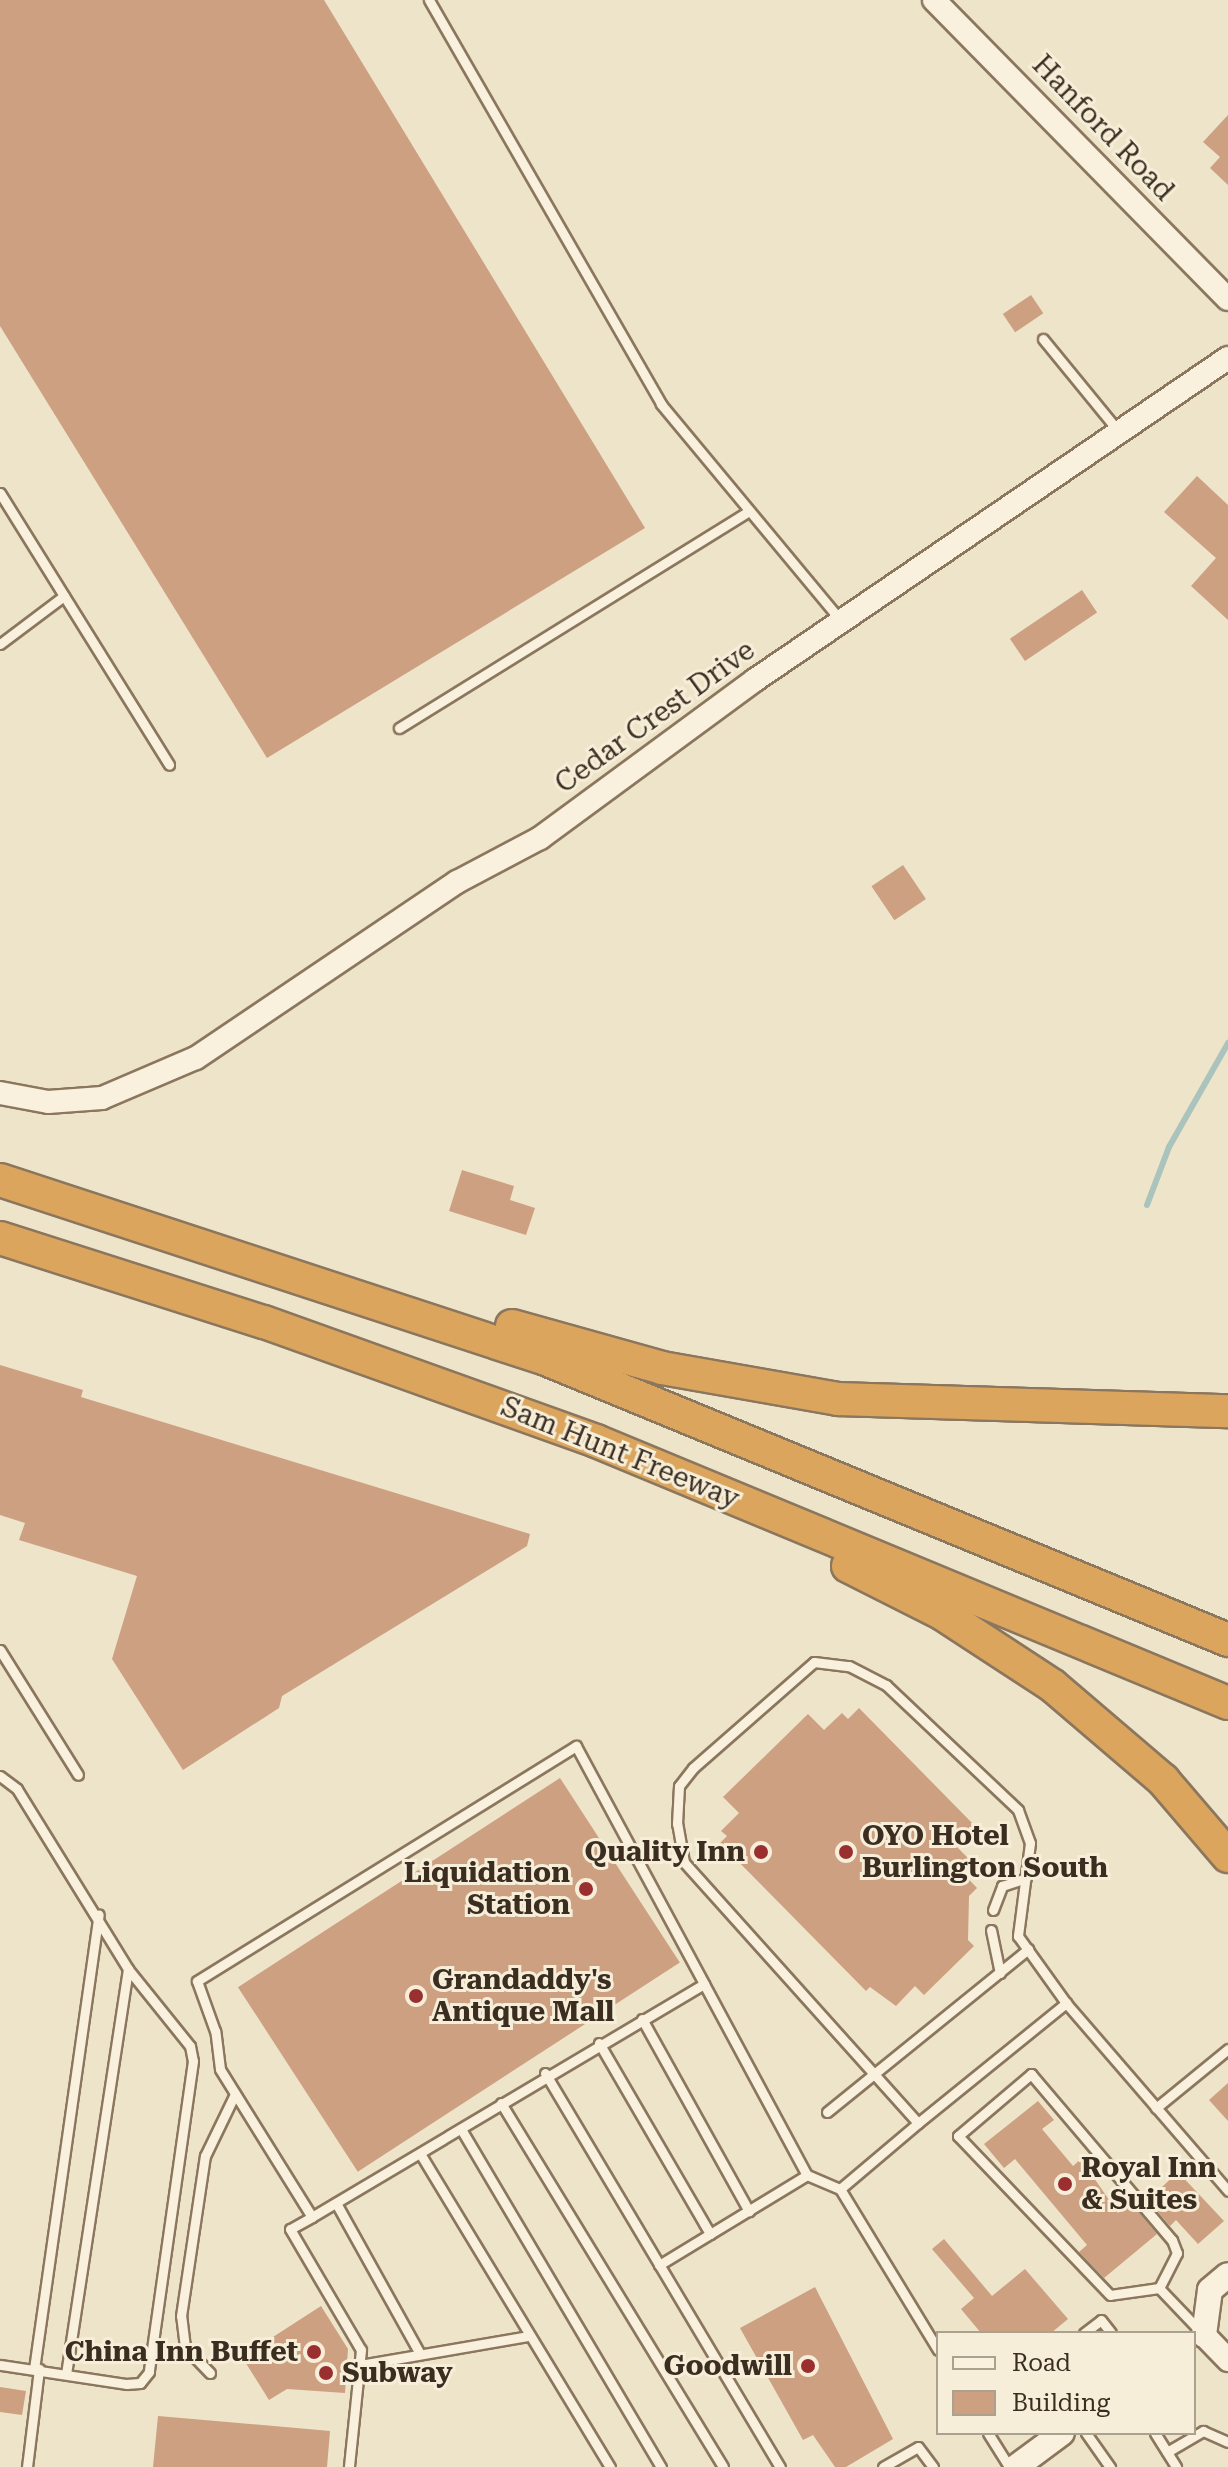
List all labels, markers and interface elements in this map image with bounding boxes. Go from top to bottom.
street label: Hanford Road [1025,48,1181,208]
street label: Cedar Crest Drive [549,633,761,801]
street label: Sam Hunt Freeway [496,1390,744,1516]
place label: OYO Hotel Burlington South [862,1819,1108,1885]
place label: Quality Inn [585,1835,745,1869]
marker: Quality Inn [752,1843,770,1861]
marker: OYO Hotel Burlington South [837,1843,855,1861]
place label: Liquidation Station [404,1856,570,1922]
marker: Liquidation Station [577,1880,595,1898]
place label: Grandaddy's Antique Mall [432,1963,614,2029]
marker: Grandaddy's Antique Mall [407,1987,425,2005]
place label: Royal Inn & Suites [1081,2151,1216,2217]
marker: Royal Inn & Suites [1056,2175,1074,2193]
legend [936,2331,1196,2435]
place label: China Inn Buffet [65,2335,298,2369]
marker: China Inn Buffet [305,2343,323,2361]
place label: Goodwill [663,2349,792,2383]
text: Road [1012,2349,1071,2377]
place label: Subway [342,2356,453,2390]
marker: Goodwill [799,2357,817,2375]
marker: Subway [317,2364,335,2382]
text: Building [1012,2389,1110,2417]

